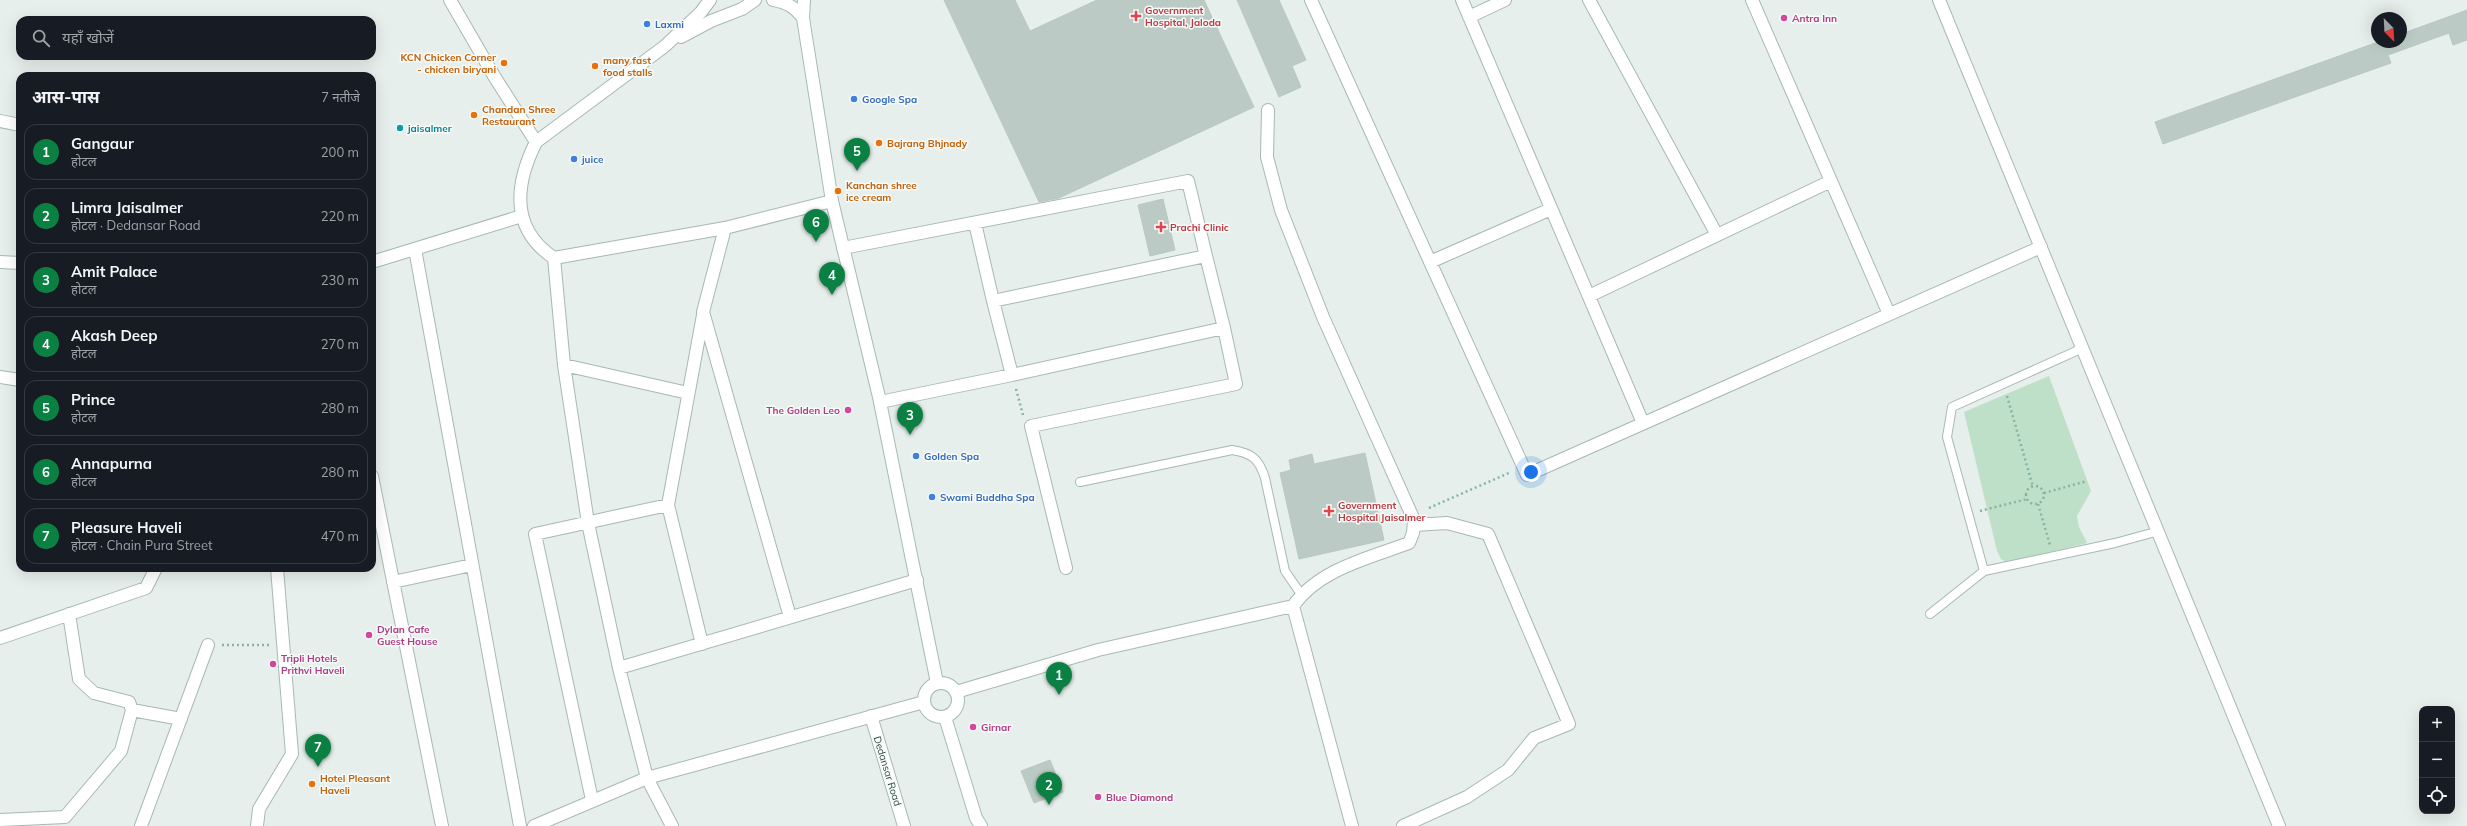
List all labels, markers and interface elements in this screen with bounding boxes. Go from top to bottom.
place label: Government Hospital, Jaloda [1145,4,1221,29]
marker: Government Hospital, Jaloda [1130,10,1142,22]
place label: Antra Inn [1792,12,1837,25]
north arrow [2371,12,2407,48]
marker: Antra Inn [1779,13,1789,23]
search box [16,16,376,60]
place label: Laxmi [655,18,684,31]
marker: Laxmi [642,19,652,29]
icon: search [30,27,52,49]
text: यहाँ खोजें [62,28,114,47]
place label: KCN Chicken Corner - chicken biryani [400,51,496,76]
place label: many fast food stalls [603,54,653,79]
marker: KCN Chicken Corner - chicken biryani [499,58,509,68]
marker: many fast food stalls [590,61,600,71]
text: आस-पास [32,86,99,107]
text: 7 नतीजे [321,89,360,105]
place label: Google Spa [862,93,917,106]
marker: Google Spa [849,94,859,104]
place label: Chandan Shree Restaurant [482,103,556,128]
marker: Chandan Shree Restaurant [469,110,479,120]
place label: jaisalmer [407,122,452,135]
marker: jaisalmer [395,123,405,133]
text: Gangaur [71,134,134,153]
place label: Bajrang Bhjnady [887,137,968,150]
pin: 5 [844,138,870,171]
marker: Bajrang Bhjnady [874,138,884,148]
text: 1 [42,144,50,160]
text: 200 m [321,144,359,160]
text: होटल [71,153,97,169]
place label: juice [581,153,604,166]
marker: juice [569,154,579,164]
place label: Kanchan shree ice cream [846,179,917,204]
marker: Kanchan shree ice cream [833,186,843,196]
text: Limra Jaisalmer [71,198,183,217]
text: 2 [42,208,50,224]
text: 220 m [321,208,359,224]
pin: 6 [803,209,829,242]
text: होटल · Dedansar Road [71,217,201,233]
marker: Prachi Clinic [1155,221,1167,233]
place label: Prachi Clinic [1170,221,1229,234]
text: Amit Palace [71,262,157,281]
pin: 4 [819,262,845,295]
text: 3 [42,272,50,288]
text: 230 m [321,272,359,288]
text: होटल [71,281,97,297]
text: Akash Deep [71,326,158,345]
text: 4 [42,336,50,352]
text: 270 m [321,336,359,352]
text: होटल [71,345,97,361]
text: Prince [71,390,115,409]
text: 5 [42,400,50,416]
text: 280 m [321,400,359,416]
pin: 3 [897,402,923,435]
place label: The Golden Leo [766,404,840,417]
marker: The Golden Leo [843,405,853,415]
text: होटल [71,409,97,425]
place label: Golden Spa [924,450,979,463]
marker: Golden Spa [911,451,921,461]
text: Annapurna [71,454,152,473]
your location [1521,462,1541,482]
text: 6 [42,464,50,480]
text: 280 m [321,464,359,480]
text: होटल [71,473,97,489]
place label: Swami Buddha Spa [940,491,1035,504]
marker: Swami Buddha Spa [927,492,937,502]
place label: Government Hospital Jaisalmer [1338,499,1426,524]
marker: Government Hospital Jaisalmer [1323,505,1335,517]
text: Pleasure Haveli [71,518,182,537]
text: 7 [42,528,50,544]
text: 470 m [321,528,359,544]
text: होटल · Chain Pura Street [71,537,213,553]
place label: Dylan Cafe Guest House [377,623,438,648]
marker: Dylan Cafe Guest House [364,630,374,640]
place label: Tripli Hotels Prithvi Haveli [281,652,345,677]
marker: Tripli Hotels Prithvi Haveli [268,659,278,669]
pin: 1 [1046,662,1072,695]
map controls [2419,706,2455,814]
button: + [2419,706,2455,742]
place label: Girnar [981,721,1011,734]
marker: Girnar [968,722,978,732]
pin: 7 [305,734,331,767]
street label: Dedansar Road [871,735,904,808]
button: − [2419,742,2455,778]
place label: Hotel Pleasant Haveli [320,772,390,797]
pin: 2 [1036,772,1062,805]
button: locate [2419,778,2455,814]
marker: Hotel Pleasant Haveli [307,779,317,789]
place label: Blue Diamond [1106,791,1173,804]
marker: Blue Diamond [1093,792,1103,802]

